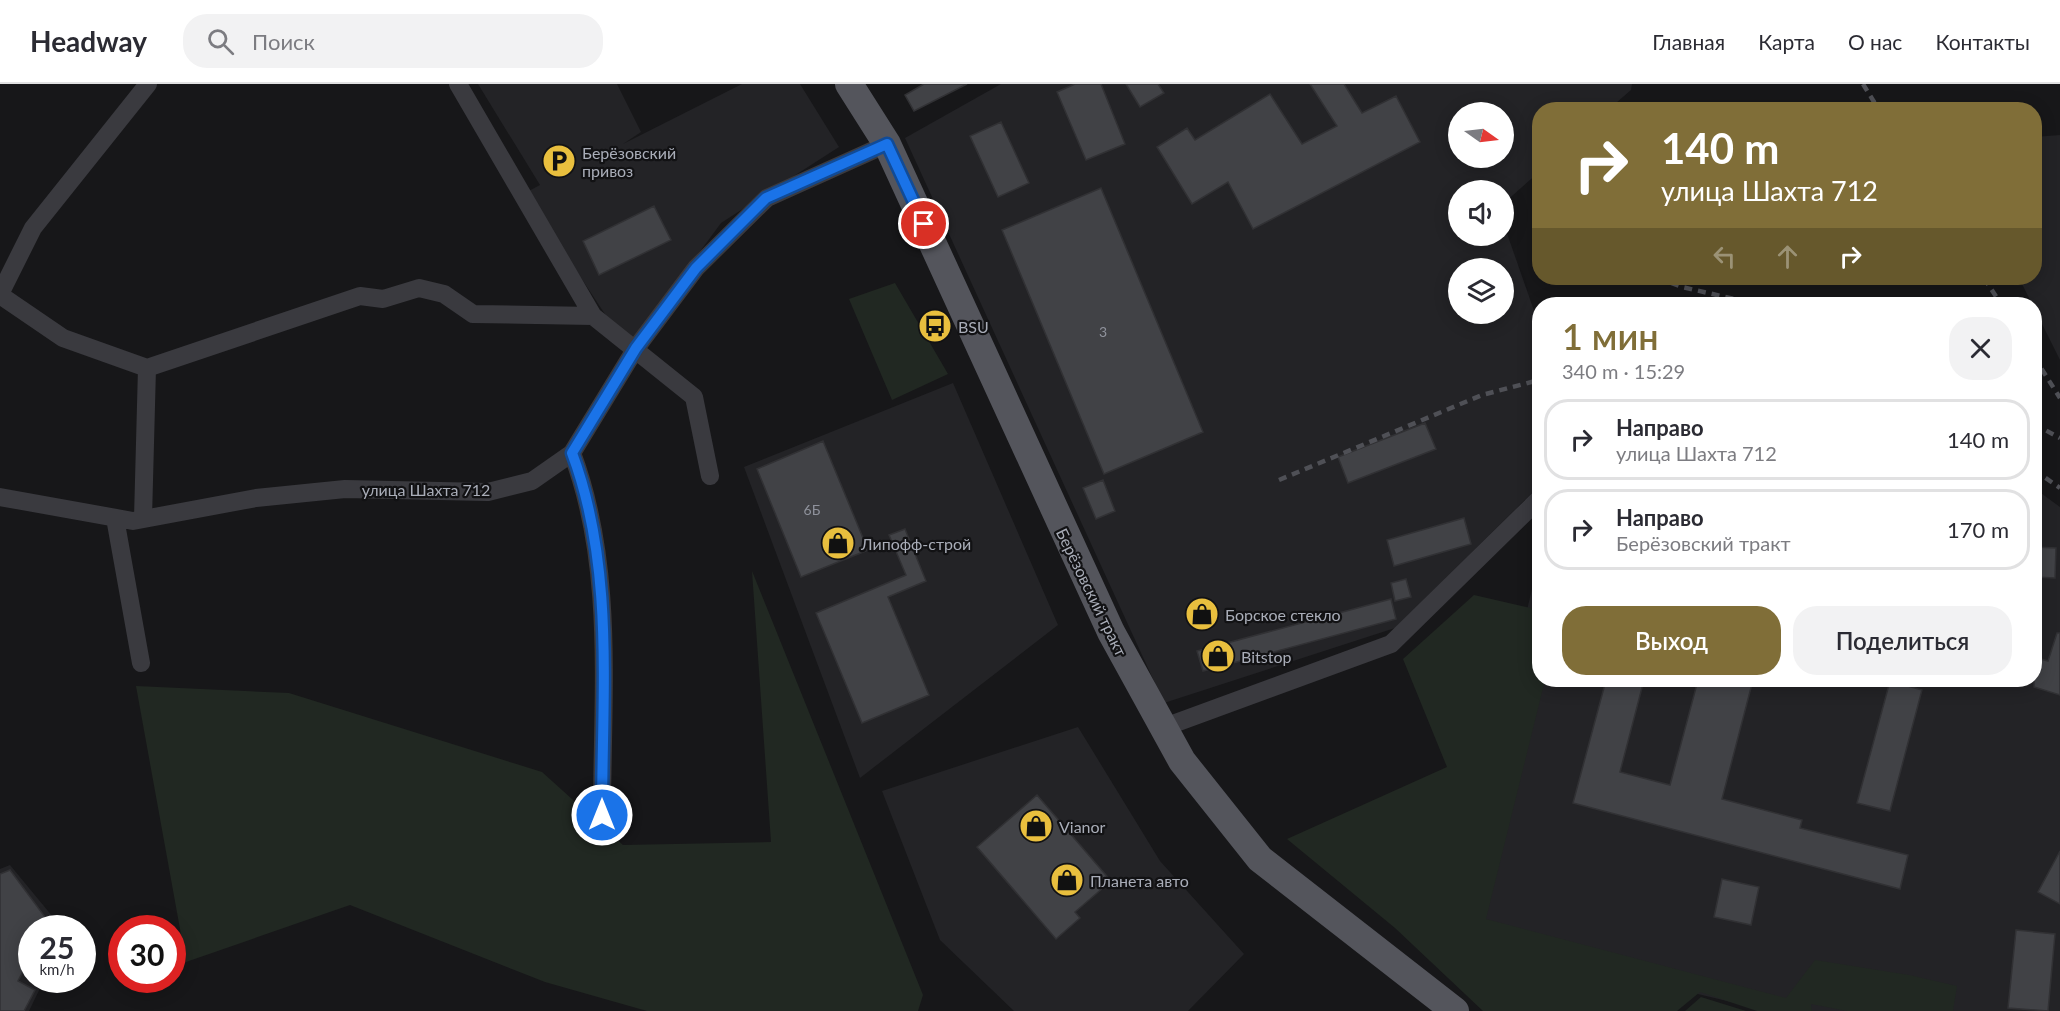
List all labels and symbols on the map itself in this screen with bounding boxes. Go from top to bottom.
north arrow [1448,102,1514,168]
parking icon: Берёзовский привоз [541,143,577,179]
place label: Берёзовский привоз [582,143,676,180]
pin [898,198,949,249]
bus stop icon: BSU [917,308,953,344]
place label: BSU [958,317,989,336]
house number: 3 [1099,323,1107,340]
street label: улица Шахта 712 [362,480,490,499]
house number: 6Б [804,501,821,518]
shop icon: Липофф-строй [820,525,856,561]
street label: Берёзовский тракт [1053,525,1131,659]
place label: Липофф-строй [860,534,971,553]
shop icon: Борское стекло [1184,596,1220,632]
place label: Борское стекло [1225,605,1341,624]
shop icon: Bitstop [1200,638,1236,674]
place label: Bitstop [1241,647,1291,666]
position arrow [570,783,634,847]
shop icon: Vianor [1018,808,1054,844]
place label: Vianor [1059,817,1106,836]
shop icon: Планета авто [1049,862,1085,898]
place label: Планета авто [1090,871,1189,890]
speed limit sign: 30 [108,915,186,993]

